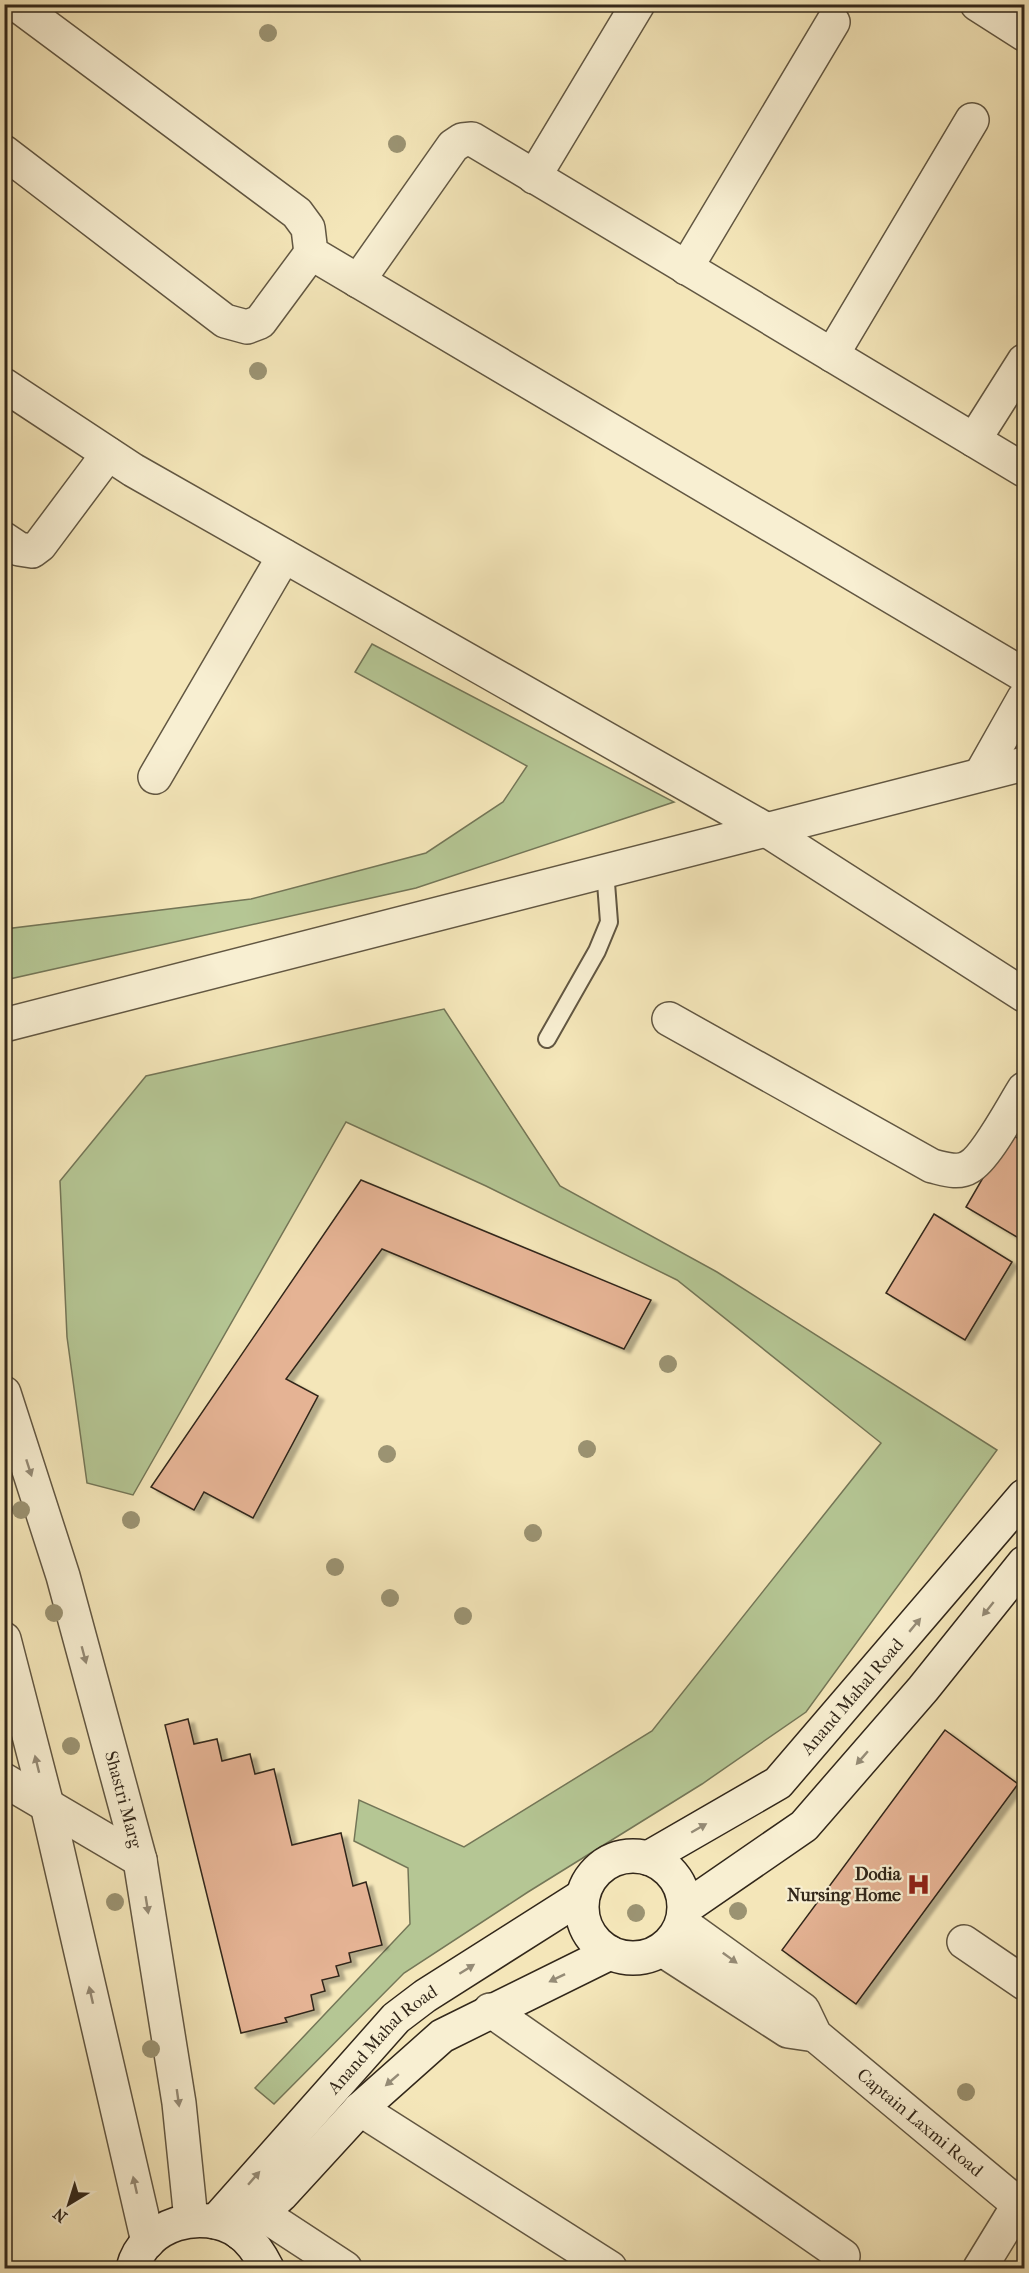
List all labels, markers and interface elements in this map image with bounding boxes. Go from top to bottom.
one-way arrow [24,1459,34,1477]
one-way arrow [981,1601,994,1617]
one-way arrow [908,1617,921,1633]
street label: Anand Mahal Road [796,1634,908,1760]
one-way arrow [80,1646,90,1664]
street label: Shastri Marg [100,1749,147,1851]
one-way arrow [856,1750,869,1766]
one-way arrow [31,1755,41,1773]
one-way arrow [691,1823,707,1834]
place label: Dodia Nursing Home [787,1864,902,1906]
hospital icon: Dodia Nursing Home [906,1871,932,1897]
one-way arrow [143,1896,152,1915]
one-way arrow [722,1952,738,1964]
one-way arrow [458,1964,475,1975]
one-way arrow [548,1974,565,1983]
street label: Anand Mahal Road [322,1980,441,2099]
one-way arrow [86,1985,95,2004]
street label: Captain Laxmi Road [853,2064,987,2181]
one-way arrow [385,2073,400,2086]
one-way arrow [174,2088,183,2107]
one-way arrow [247,2170,260,2186]
north arrow [39,2174,99,2234]
one-way arrow [129,2175,139,2194]
text: N [49,2204,71,2227]

